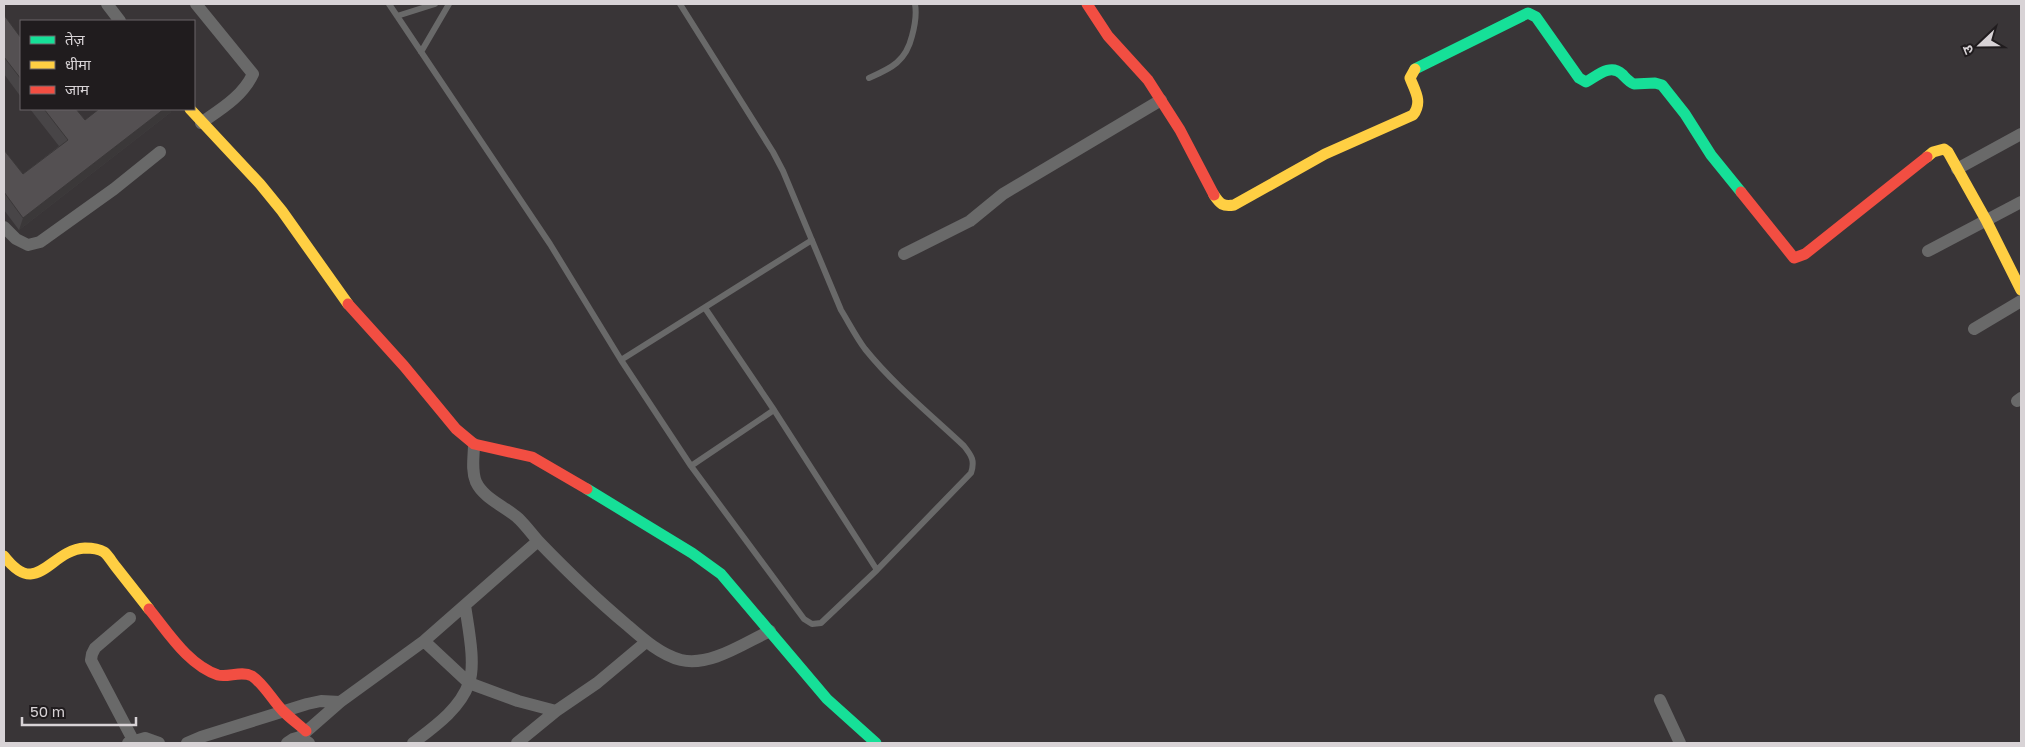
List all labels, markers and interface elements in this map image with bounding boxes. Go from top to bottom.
legend [20,20,195,110]
north arrow [1955,20,2005,70]
text: तेज़ [65,30,86,48]
text: उ [1958,42,1977,57]
text: धीमा [65,55,92,73]
text: जाम [65,80,90,98]
scale bar [22,694,136,726]
text: 50 m [30,702,65,720]

